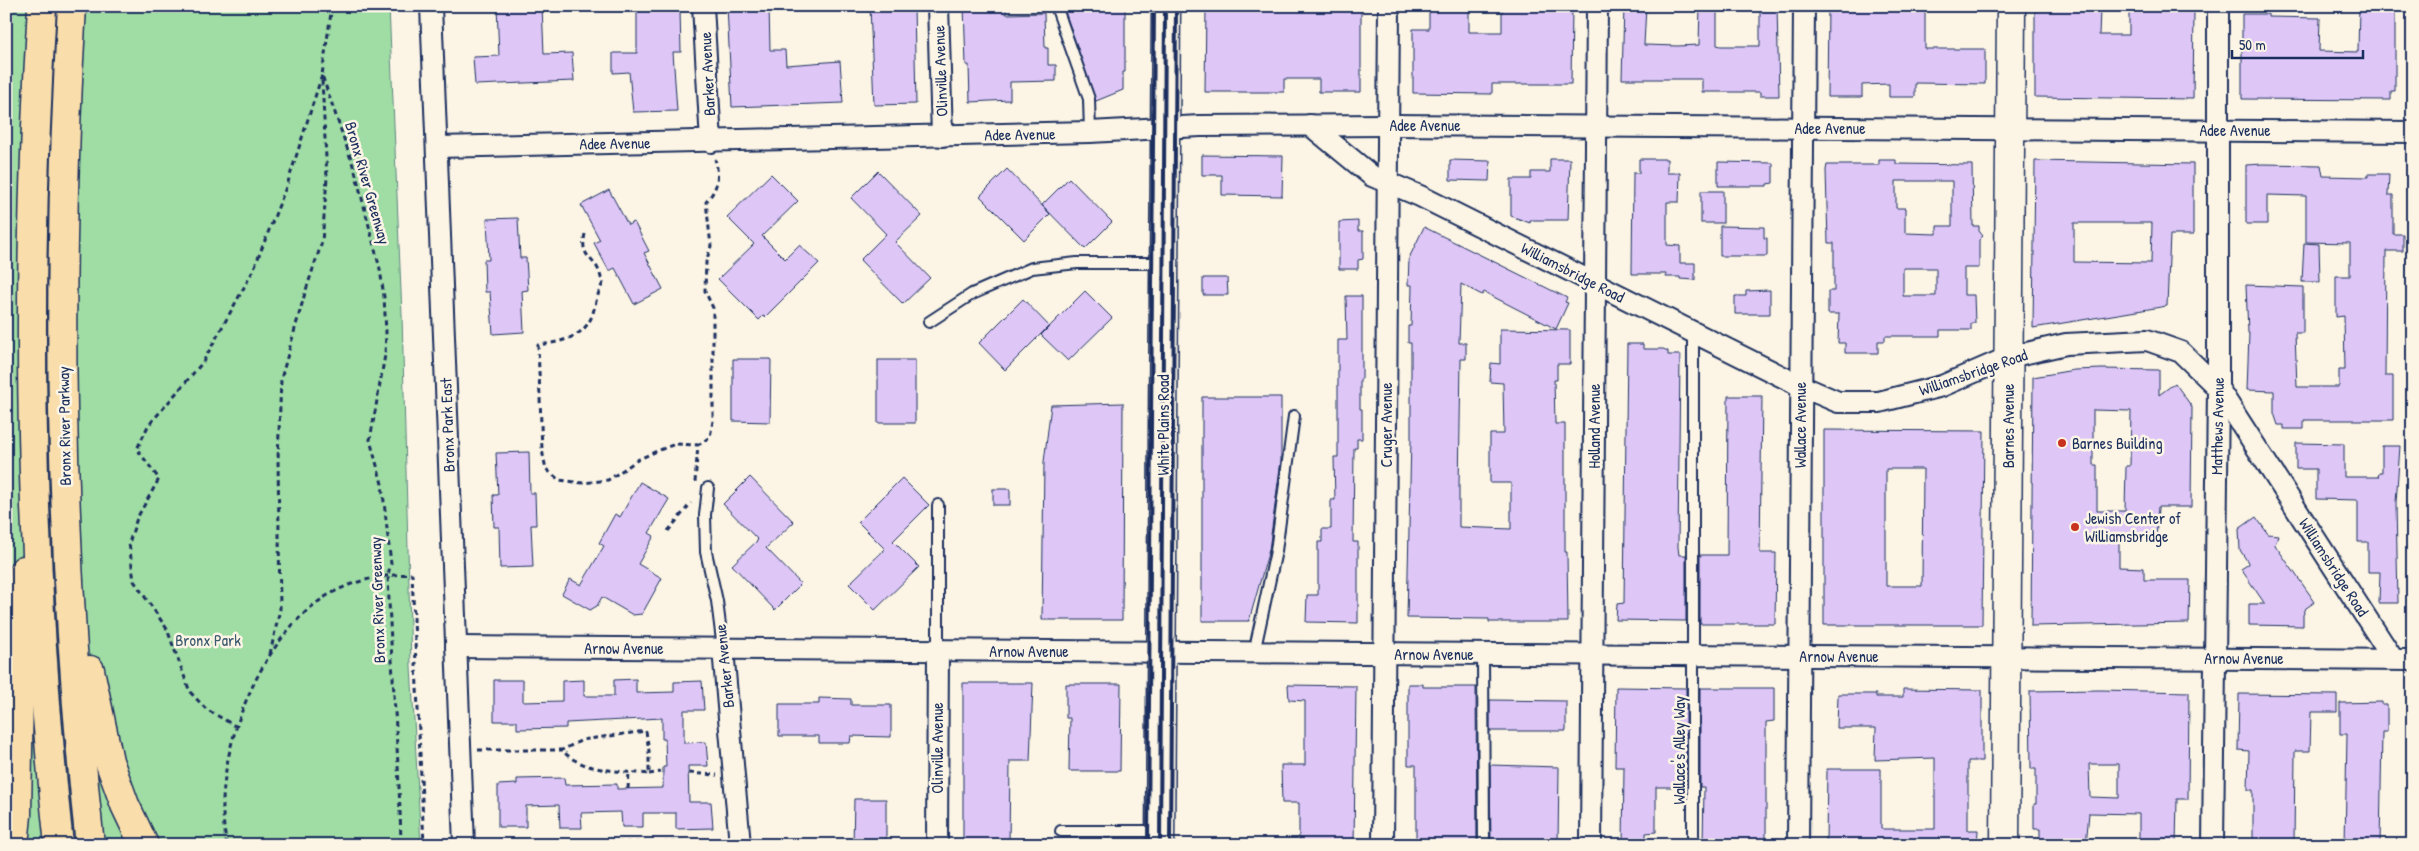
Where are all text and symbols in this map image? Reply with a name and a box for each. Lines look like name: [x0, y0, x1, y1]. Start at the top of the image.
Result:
street label: Olinville Avenue: [927, 24, 953, 117]
scale bar: [2232, 28, 2363, 60]
street label: Barker Avenue: [694, 31, 720, 117]
text: 50 m: [2239, 34, 2266, 55]
street label: Adee Avenue: [1389, 114, 1461, 136]
street label: Adee Avenue: [1794, 117, 1866, 139]
street label: Bronx River Greenway: [340, 119, 396, 247]
street label: Adee Avenue: [2199, 119, 2271, 141]
street label: Adee Avenue: [984, 122, 1056, 146]
street label: Adee Avenue: [579, 131, 651, 155]
street label: Williamsbridge Road: [1518, 237, 1628, 307]
street label: Williamsbridge Road: [1916, 343, 2030, 401]
street label: Bronx River Parkway: [52, 366, 76, 486]
street label: White Plains Road: [1152, 375, 1174, 475]
street label: Matthews Avenue: [2205, 376, 2229, 475]
street label: Bronx Park East: [434, 377, 460, 472]
street label: Wallace Avenue: [1789, 381, 1811, 468]
street label: Cruger Avenue: [1375, 382, 1397, 468]
street label: Holland Avenue: [1583, 383, 1605, 468]
street label: Barnes Avenue: [1997, 383, 2019, 468]
place label: Barnes Building: [2072, 432, 2163, 454]
marker: Barnes Building: [2056, 437, 2068, 449]
place label: Jewish Center of Williamsbridge: [2085, 507, 2181, 547]
street label: Williamsbridge Road: [2294, 514, 2374, 620]
marker: Jewish Center of Williamsbridge: [2069, 521, 2081, 533]
street label: Bronx River Greenway: [364, 536, 390, 664]
street label: Barker Avenue: [709, 622, 739, 709]
park label: Bronx Park: [175, 629, 241, 651]
street label: Arnow Avenue: [584, 637, 664, 659]
street label: Arnow Avenue: [989, 640, 1069, 662]
street label: Arnow Avenue: [1394, 643, 1474, 665]
street label: Arnow Avenue: [1799, 645, 1879, 667]
street label: Arnow Avenue: [2204, 647, 2284, 669]
street label: Wallace's Alley Way: [1668, 695, 1690, 804]
street label: Olinville Avenue: [926, 702, 948, 794]

